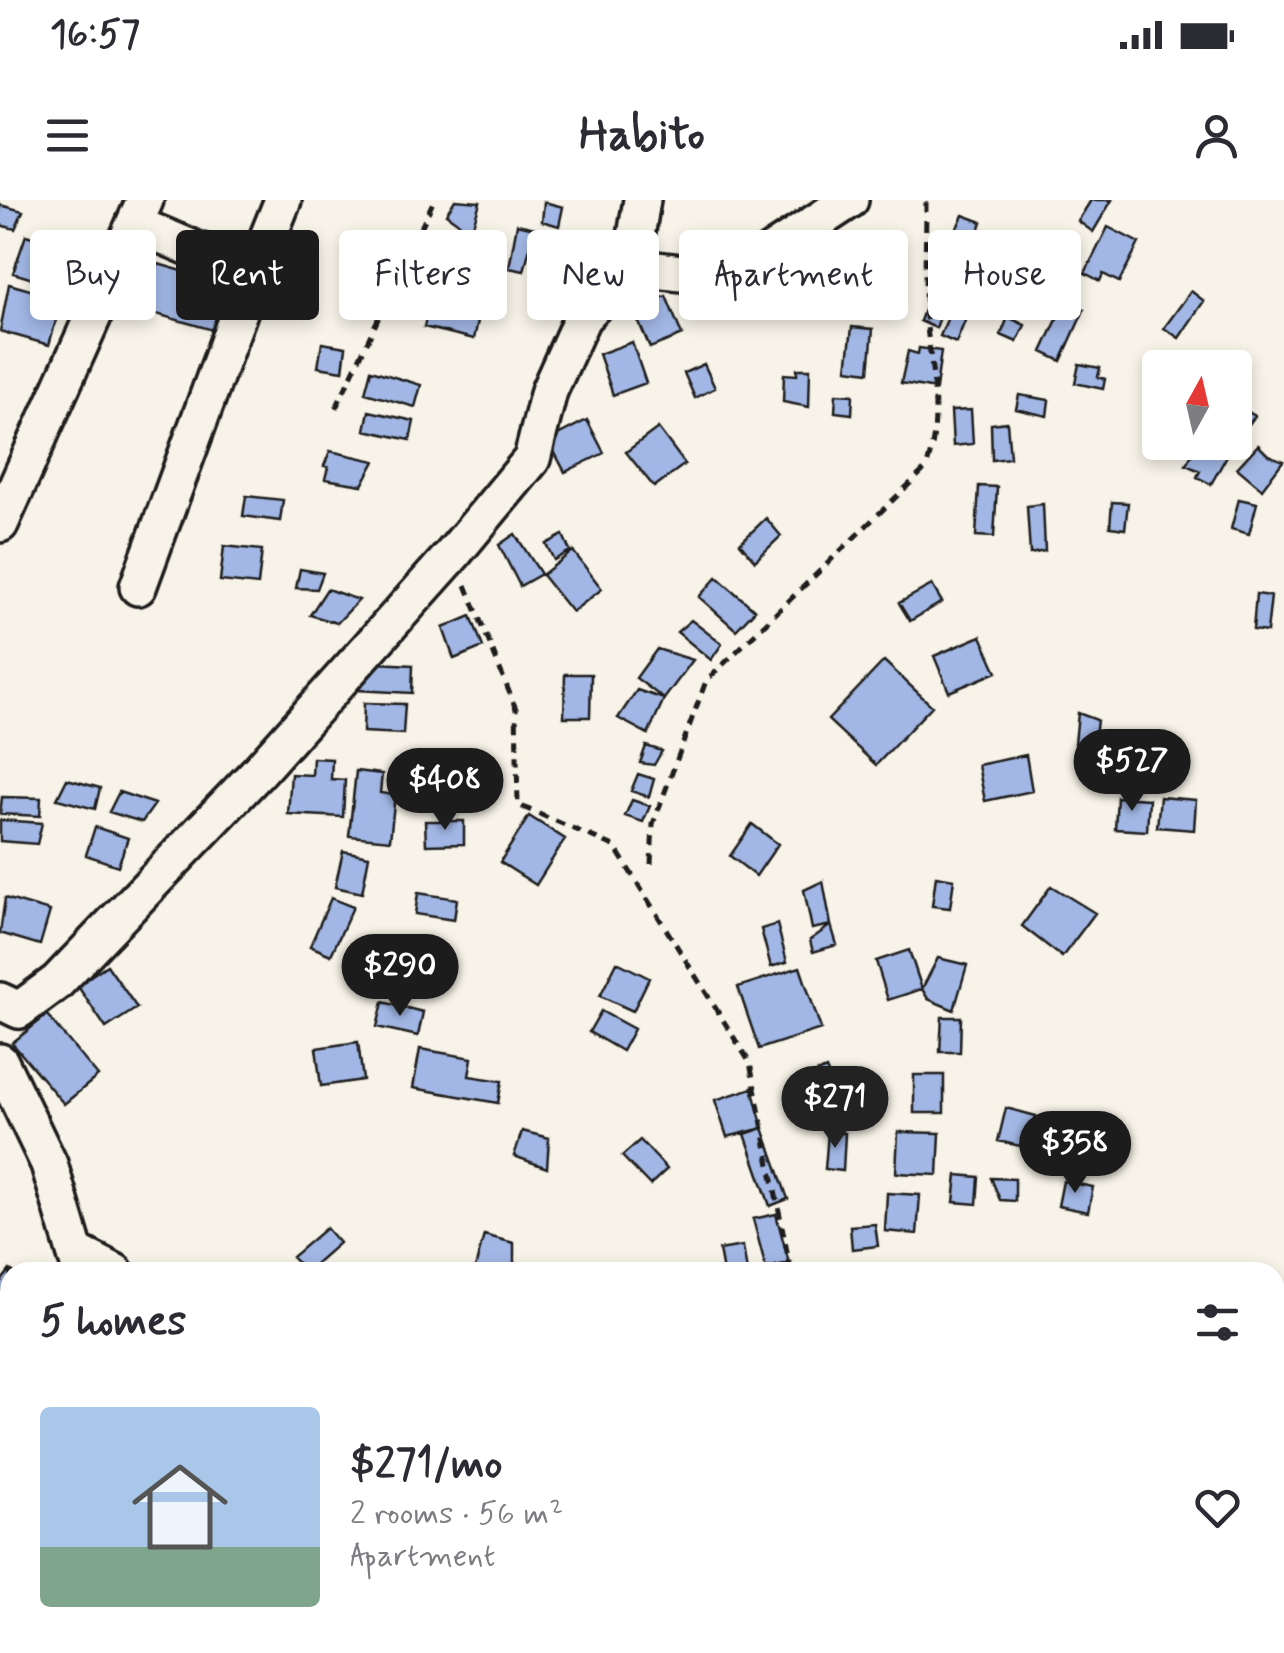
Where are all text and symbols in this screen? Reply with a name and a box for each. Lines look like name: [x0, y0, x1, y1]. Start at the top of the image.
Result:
text: 16:57: [50, 11, 140, 60]
text: Habito: [579, 106, 705, 165]
icon: menu: [40, 108, 95, 163]
icon: person: [1189, 108, 1244, 163]
chip: Buy: [30, 230, 156, 320]
chip: Rent: [176, 230, 319, 320]
chip: Filters: [339, 230, 507, 320]
chip: New: [527, 230, 659, 320]
chip: Apartment: [679, 230, 908, 320]
chip: House: [928, 230, 1081, 320]
north arrow: [1142, 350, 1252, 460]
map controls: [1142, 350, 1252, 460]
pin: $527: [1073, 729, 1191, 814]
text: $527: [1096, 740, 1168, 782]
pin: $408: [386, 748, 504, 833]
text: $408: [408, 759, 482, 801]
pin: $290: [341, 934, 459, 1019]
text: $290: [364, 945, 436, 987]
pin: $271: [776, 1066, 894, 1151]
text: $271: [803, 1077, 867, 1119]
pin: $358: [1016, 1111, 1134, 1196]
text: $358: [1041, 1122, 1109, 1164]
text: 5 homes: [40, 1295, 186, 1350]
icon: filters: [1190, 1295, 1245, 1350]
text: $271/mo: [350, 1438, 502, 1493]
icon: home: [120, 1447, 240, 1567]
icon: heart: [1190, 1480, 1245, 1535]
text: 2 rooms · 56 m²: [350, 1493, 563, 1535]
text: Apartment: [350, 1535, 495, 1577]

